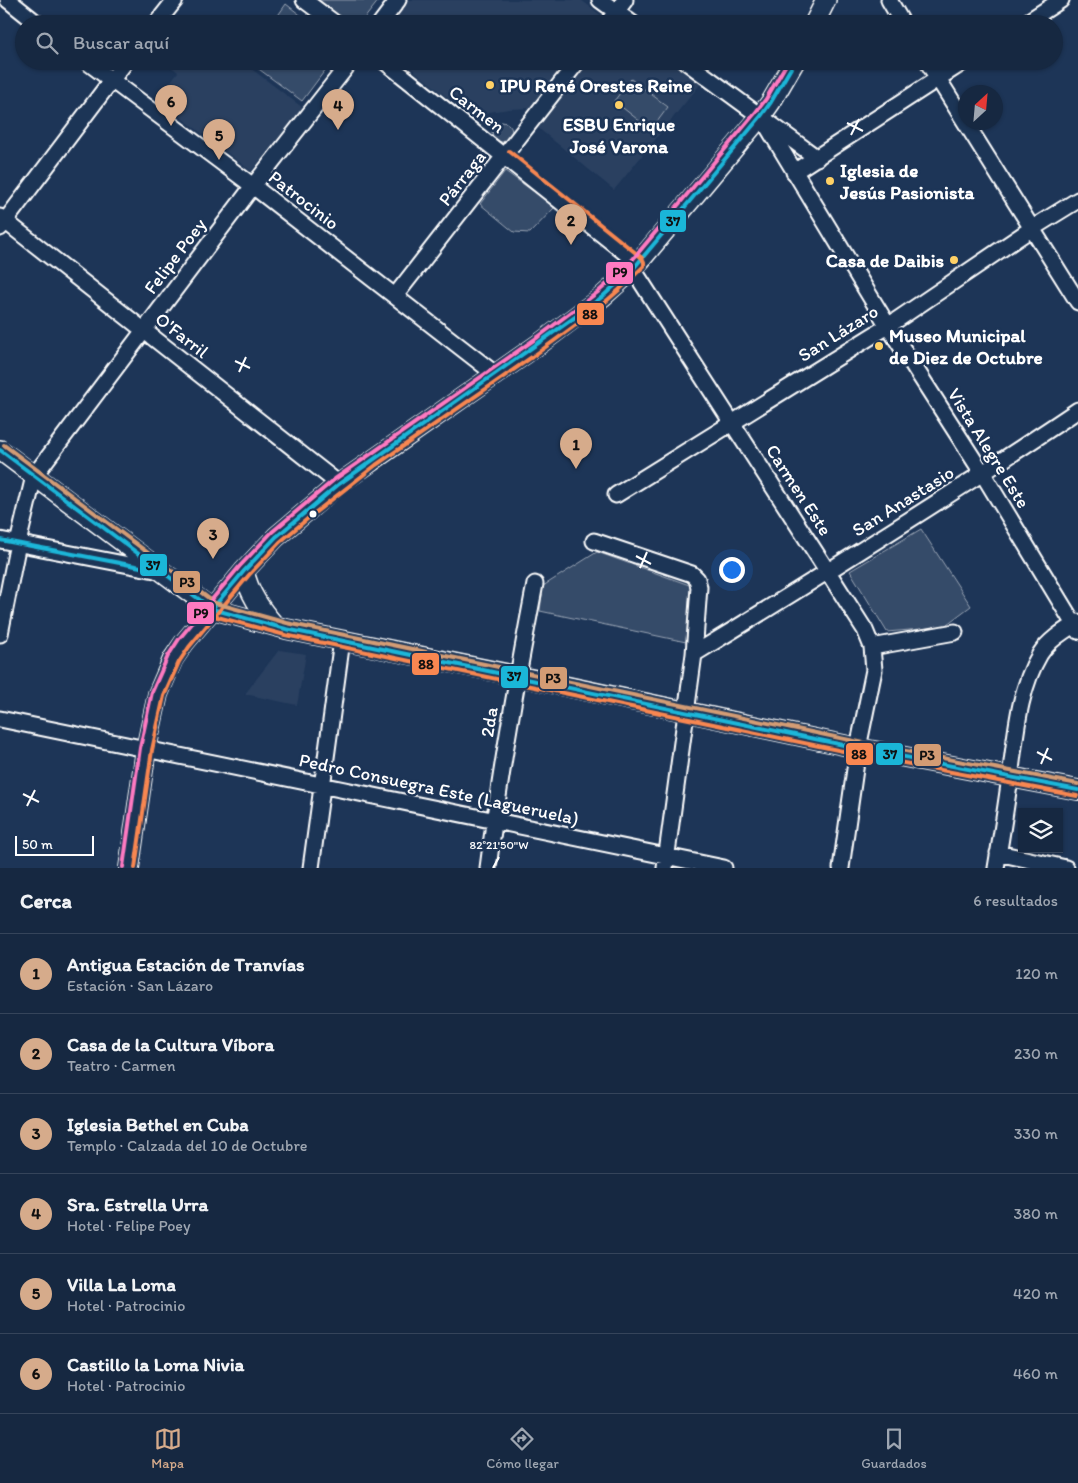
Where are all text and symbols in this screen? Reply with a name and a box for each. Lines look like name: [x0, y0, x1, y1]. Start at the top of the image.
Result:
search box: [15, 15, 1063, 70]
icon: search: [33, 29, 61, 57]
text: Buscar aquí: [73, 31, 169, 54]
place label: IPU René Orestes Reine: [500, 74, 693, 97]
marker: IPU René Orestes Reine: [484, 79, 496, 91]
street label: Carmen: [444, 80, 510, 138]
pin: 6: [155, 85, 187, 126]
north arrow: [958, 85, 1003, 130]
pin: 4: [322, 89, 354, 130]
marker: ESBU Enrique José Varona: [613, 99, 625, 111]
place label: ESBU Enrique José Varona: [563, 113, 675, 158]
pin: 5: [203, 119, 235, 160]
street label: Párraga: [433, 146, 491, 210]
place label: Iglesia de Jesús Pasionista: [839, 159, 975, 204]
street label: Patrocinio: [264, 165, 344, 235]
marker: Iglesia de Jesús Pasionista: [824, 175, 836, 187]
pin: 2: [555, 204, 587, 245]
line badge: 37: [659, 209, 687, 233]
street label: Felipe Poey: [139, 213, 211, 299]
text: 37: [666, 213, 680, 230]
place label: Casa de Daibis: [826, 249, 945, 272]
marker: Casa de Daibis: [948, 254, 960, 266]
line badge: P9: [605, 261, 634, 285]
text: P9: [612, 264, 628, 281]
street label: San Lázaro: [794, 299, 882, 367]
line badge: 88: [576, 302, 605, 326]
text: 88: [582, 306, 598, 323]
street label: O'Farril: [151, 307, 214, 363]
place label: Museo Municipal de Diez de Octubre: [889, 324, 1043, 369]
marker: Museo Municipal de Diez de Octubre: [873, 340, 885, 352]
street label: Vista Alegre Este: [943, 384, 1035, 512]
pin: 1: [560, 428, 592, 469]
street label: Carmen Este: [761, 440, 837, 540]
street label: San Anastasio: [848, 461, 958, 541]
unlabelled marker: [308, 509, 318, 519]
pin: 3: [197, 518, 229, 559]
line badge: 37: [139, 553, 168, 577]
text: 37: [146, 557, 160, 574]
your location: [719, 557, 745, 583]
line badge: P3: [172, 570, 201, 594]
text: P3: [179, 574, 195, 591]
line badge: P9: [186, 601, 215, 625]
text: P9: [193, 605, 209, 622]
line badge: 88: [411, 652, 440, 676]
text: 88: [418, 656, 434, 673]
line badge: 37: [500, 665, 529, 689]
line badge: P3: [539, 666, 568, 690]
text: 37: [507, 668, 521, 685]
text: P3: [545, 670, 561, 687]
street label: 2da: [475, 705, 503, 739]
line badge: 88: [845, 742, 874, 766]
line badge: 37: [875, 742, 904, 766]
line badge: P3: [913, 743, 942, 767]
text: 88: [851, 746, 867, 763]
text: 37: [883, 746, 897, 763]
text: P3: [919, 747, 935, 764]
street label: Pedro Consuegra Este (Lagueruela): [297, 748, 581, 830]
map controls: [1018, 808, 1063, 853]
button: layers: [1018, 808, 1063, 853]
scale bar: [15, 833, 94, 856]
text: 50 m: [22, 836, 53, 853]
text: 82°21'50"W: [470, 838, 528, 852]
text: Cerca: [20, 888, 72, 913]
text: 6 resultados: [973, 891, 1058, 910]
text: Antigua Estación de Tranvías: [67, 953, 305, 976]
text: 1: [32, 964, 40, 983]
text: 120 m: [1015, 964, 1058, 983]
text: Estación · San Lázaro: [67, 976, 213, 995]
text: Casa de la Cultura Víbora: [67, 1033, 274, 1056]
text: 2: [32, 1044, 40, 1063]
text: 230 m: [1014, 1044, 1058, 1063]
text: Teatro · Carmen: [67, 1056, 176, 1075]
text: Iglesia Bethel en Cuba: [67, 1113, 249, 1136]
text: 3: [32, 1124, 40, 1143]
text: 330 m: [1014, 1124, 1058, 1143]
text: Templo · Calzada del 10 de Octubre: [67, 1136, 307, 1155]
text: Sra. Estrella Urra: [67, 1193, 208, 1216]
text: 4: [31, 1204, 41, 1223]
text: 380 m: [1014, 1204, 1058, 1223]
text: Hotel · Felipe Poey: [67, 1216, 191, 1235]
text: Villa La Loma: [67, 1273, 176, 1296]
text: 5: [32, 1284, 40, 1303]
text: 420 m: [1013, 1284, 1058, 1303]
text: Hotel · Patrocinio: [67, 1296, 185, 1315]
text: Castillo la Loma Nivia: [67, 1353, 244, 1376]
text: 6: [32, 1364, 40, 1383]
text: 460 m: [1013, 1364, 1058, 1383]
text: Hotel · Patrocinio: [67, 1376, 185, 1395]
tab: Mapa: [151, 1425, 184, 1472]
tab: Cómo llegar: [486, 1425, 559, 1472]
tab: Guardados: [861, 1425, 927, 1472]

